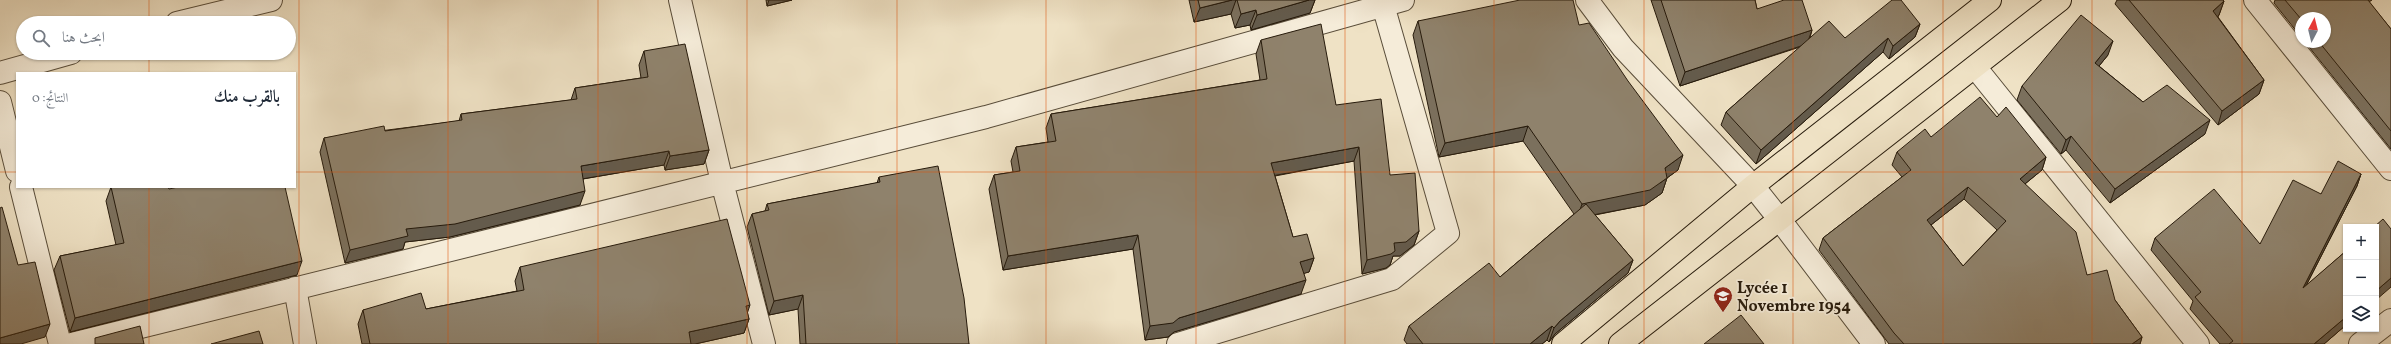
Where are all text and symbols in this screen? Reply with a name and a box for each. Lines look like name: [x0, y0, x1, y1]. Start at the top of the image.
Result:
north arrow: [2295, 12, 2331, 48]
search box: [16, 16, 296, 60]
icon: search: [30, 27, 52, 49]
text: ابحث هنا: [62, 28, 105, 49]
text: بالقرب منك: [214, 86, 280, 109]
text: النتائج: 0: [32, 90, 68, 108]
map controls: [2343, 224, 2379, 332]
button: +: [2343, 224, 2379, 260]
button: −: [2343, 260, 2379, 296]
place label: Lycée 1 Novembre 1954: [1737, 278, 1851, 318]
school or university icon: Lycée 1 Novembre 1954: [1712, 285, 1734, 313]
button: layers: [2343, 296, 2379, 332]

